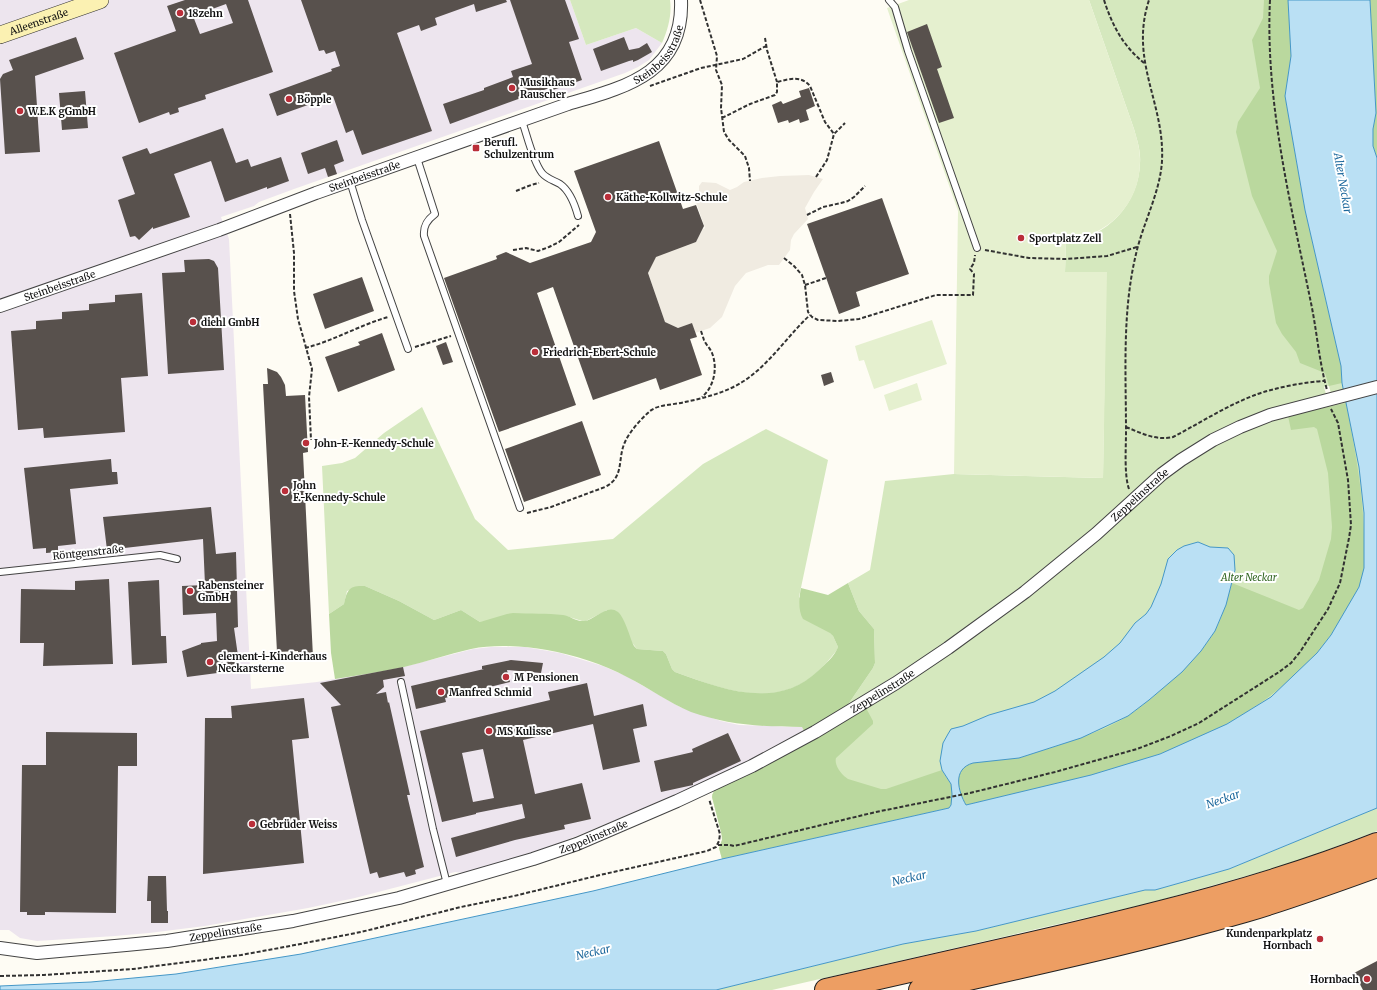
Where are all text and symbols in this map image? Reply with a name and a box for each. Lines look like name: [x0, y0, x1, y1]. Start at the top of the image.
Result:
street label: Alleenstraße: [7, 6, 70, 39]
place label: 18zehn: [188, 7, 223, 20]
marker: 18zehn: [175, 8, 185, 18]
street label: Steinbeisstraße: [631, 24, 686, 87]
place label: Musikhaus Rauscher: [520, 76, 575, 101]
marker: Musikhaus Rauscher: [507, 83, 517, 93]
place label: Böpple: [297, 93, 332, 106]
marker: Böpple: [284, 94, 294, 104]
place label: W.E.K gGmbH: [27, 105, 96, 118]
marker: W.E.K gGmbH: [15, 106, 25, 116]
place label: Berufl. Schulzentrum: [484, 136, 554, 161]
marker: Berufl. Schulzentrum: [471, 143, 481, 153]
water label: Alter Neckar: [1331, 151, 1355, 215]
street label: Steinbeisstraße: [327, 158, 402, 195]
place label: Käthe-Kollwitz-Schule: [616, 191, 728, 204]
marker: Käthe-Kollwitz-Schule: [603, 192, 613, 202]
place label: Sportplatz Zell: [1029, 232, 1102, 245]
marker: Sportplatz Zell: [1016, 233, 1026, 243]
street label: Steinbeisstraße: [22, 267, 97, 304]
place label: diehl GmbH: [201, 316, 259, 329]
marker: diehl GmbH: [188, 317, 198, 327]
place label: Friedrich-Ebert-Schule: [543, 346, 657, 359]
marker: Friedrich-Ebert-Schule: [530, 347, 540, 357]
place label: John-F.-Kennedy-Schule: [313, 437, 434, 450]
marker: John-F.-Kennedy-Schule: [301, 438, 311, 448]
street label: Zeppelinstraße: [1108, 466, 1171, 524]
place label: John F.-Kennedy-Schule: [292, 479, 386, 504]
marker: John F.-Kennedy-Schule: [280, 486, 290, 496]
street label: Röntgenstraße: [52, 542, 124, 563]
park label: Alter Neckar: [1220, 571, 1278, 584]
place label: Rabensteiner GmbH: [198, 579, 264, 604]
marker: Rabensteiner GmbH: [185, 586, 195, 596]
place label: element-i-Kinderhaus Neckarsterne: [218, 650, 327, 675]
marker: element-i-Kinderhaus Neckarsterne: [205, 657, 215, 667]
street label: Zeppelinstraße: [848, 666, 917, 716]
place label: M Pensionen: [514, 671, 579, 684]
marker: M Pensionen: [501, 672, 511, 682]
place label: Manfred Schmid: [449, 686, 532, 699]
marker: Manfred Schmid: [436, 687, 446, 697]
place label: MS Kulisse: [497, 725, 552, 738]
marker: MS Kulisse: [484, 726, 494, 736]
water label: Neckar: [1204, 787, 1242, 811]
street label: Zeppelinstraße: [558, 817, 630, 857]
place label: Gebrüder Weiss: [260, 818, 337, 831]
marker: Gebrüder Weiss: [247, 819, 257, 829]
water label: Neckar: [890, 867, 928, 889]
street label: Zeppelinstraße: [188, 920, 263, 944]
place label: Kundenparkplatz Hornbach: [1226, 927, 1312, 952]
marker: Kundenparkplatz Hornbach: [1315, 934, 1325, 944]
water label: Neckar: [574, 941, 612, 963]
place label: Hornbach: [1310, 973, 1359, 986]
marker: Hornbach: [1362, 974, 1372, 984]

